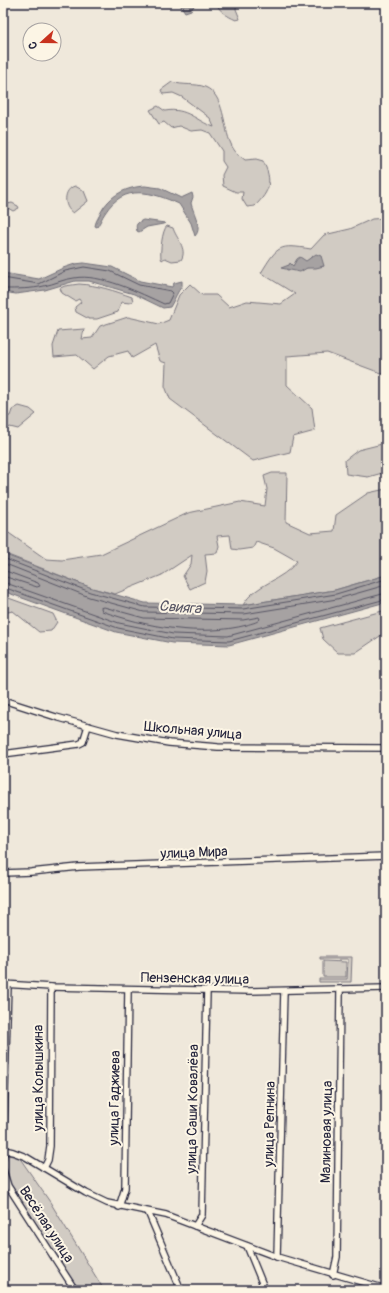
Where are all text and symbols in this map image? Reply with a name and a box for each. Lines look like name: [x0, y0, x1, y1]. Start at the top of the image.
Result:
north arrow: [22, 22, 62, 62]
text: С: [26, 40, 40, 51]
water label: Свияга: [158, 597, 203, 619]
street label: Школьная улица: [143, 718, 243, 743]
street label: улица Мира: [159, 843, 228, 862]
street label: Пензенская улица: [141, 969, 249, 988]
street label: улица Колышкина: [30, 1025, 47, 1132]
street label: улица Саши Ковалёва: [183, 1044, 202, 1175]
street label: улица Гаджиева: [105, 1050, 124, 1147]
street label: улица Репнина: [260, 1081, 279, 1168]
street label: Малиновая улица: [317, 1081, 336, 1183]
street label: Весёлая улица: [16, 1183, 78, 1266]

